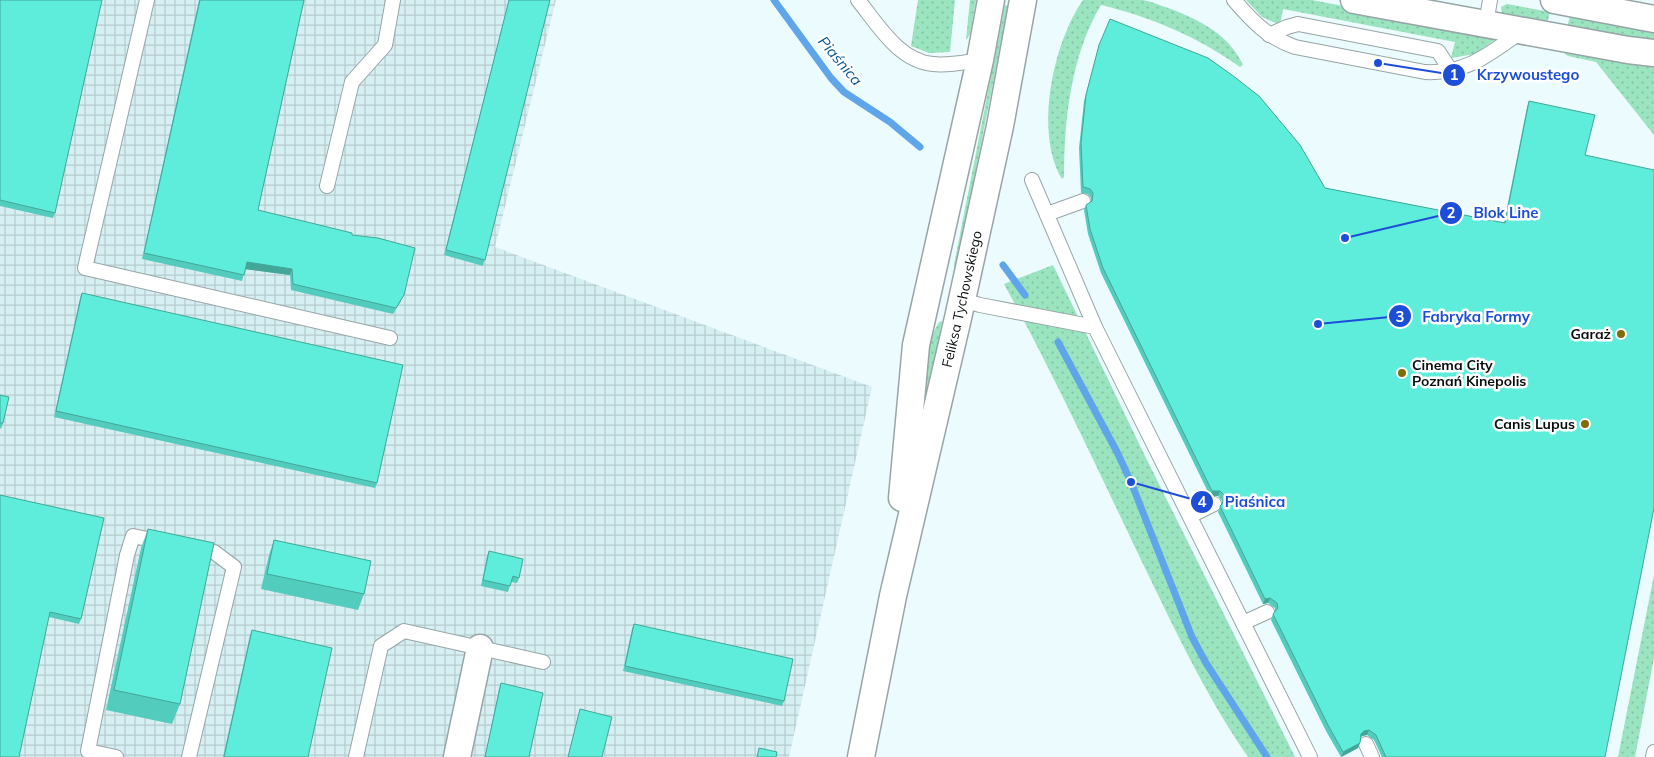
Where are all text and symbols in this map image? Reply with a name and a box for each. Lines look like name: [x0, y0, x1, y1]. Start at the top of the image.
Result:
water label: Piaśnica: [814, 32, 866, 89]
callout: Krzywoustego: [1442, 60, 1590, 90]
text: 1: [1449, 65, 1459, 84]
text: Krzywoustego: [1477, 65, 1579, 84]
callout: Blok Line: [1439, 198, 1549, 228]
text: 2: [1446, 203, 1456, 222]
text: Blok Line: [1473, 203, 1539, 222]
street label: Feliksa Tychowskiego: [938, 229, 986, 369]
callout: Fabryka Formy: [1387, 301, 1540, 331]
text: 3: [1395, 307, 1405, 326]
text: Fabryka Formy: [1422, 307, 1531, 326]
place label: Garaż: [1570, 325, 1611, 343]
marker: Garaż: [1615, 328, 1627, 340]
place label: Cinema City Poznań Kinepolis: [1412, 356, 1526, 390]
marker: Cinema City Poznań Kinepolis: [1396, 367, 1408, 379]
place label: Canis Lupus: [1494, 415, 1575, 433]
marker: Canis Lupus: [1579, 418, 1591, 430]
callout: Piaśnica: [1189, 487, 1295, 517]
text: 4: [1197, 492, 1207, 511]
text: Piaśnica: [1225, 492, 1285, 511]

